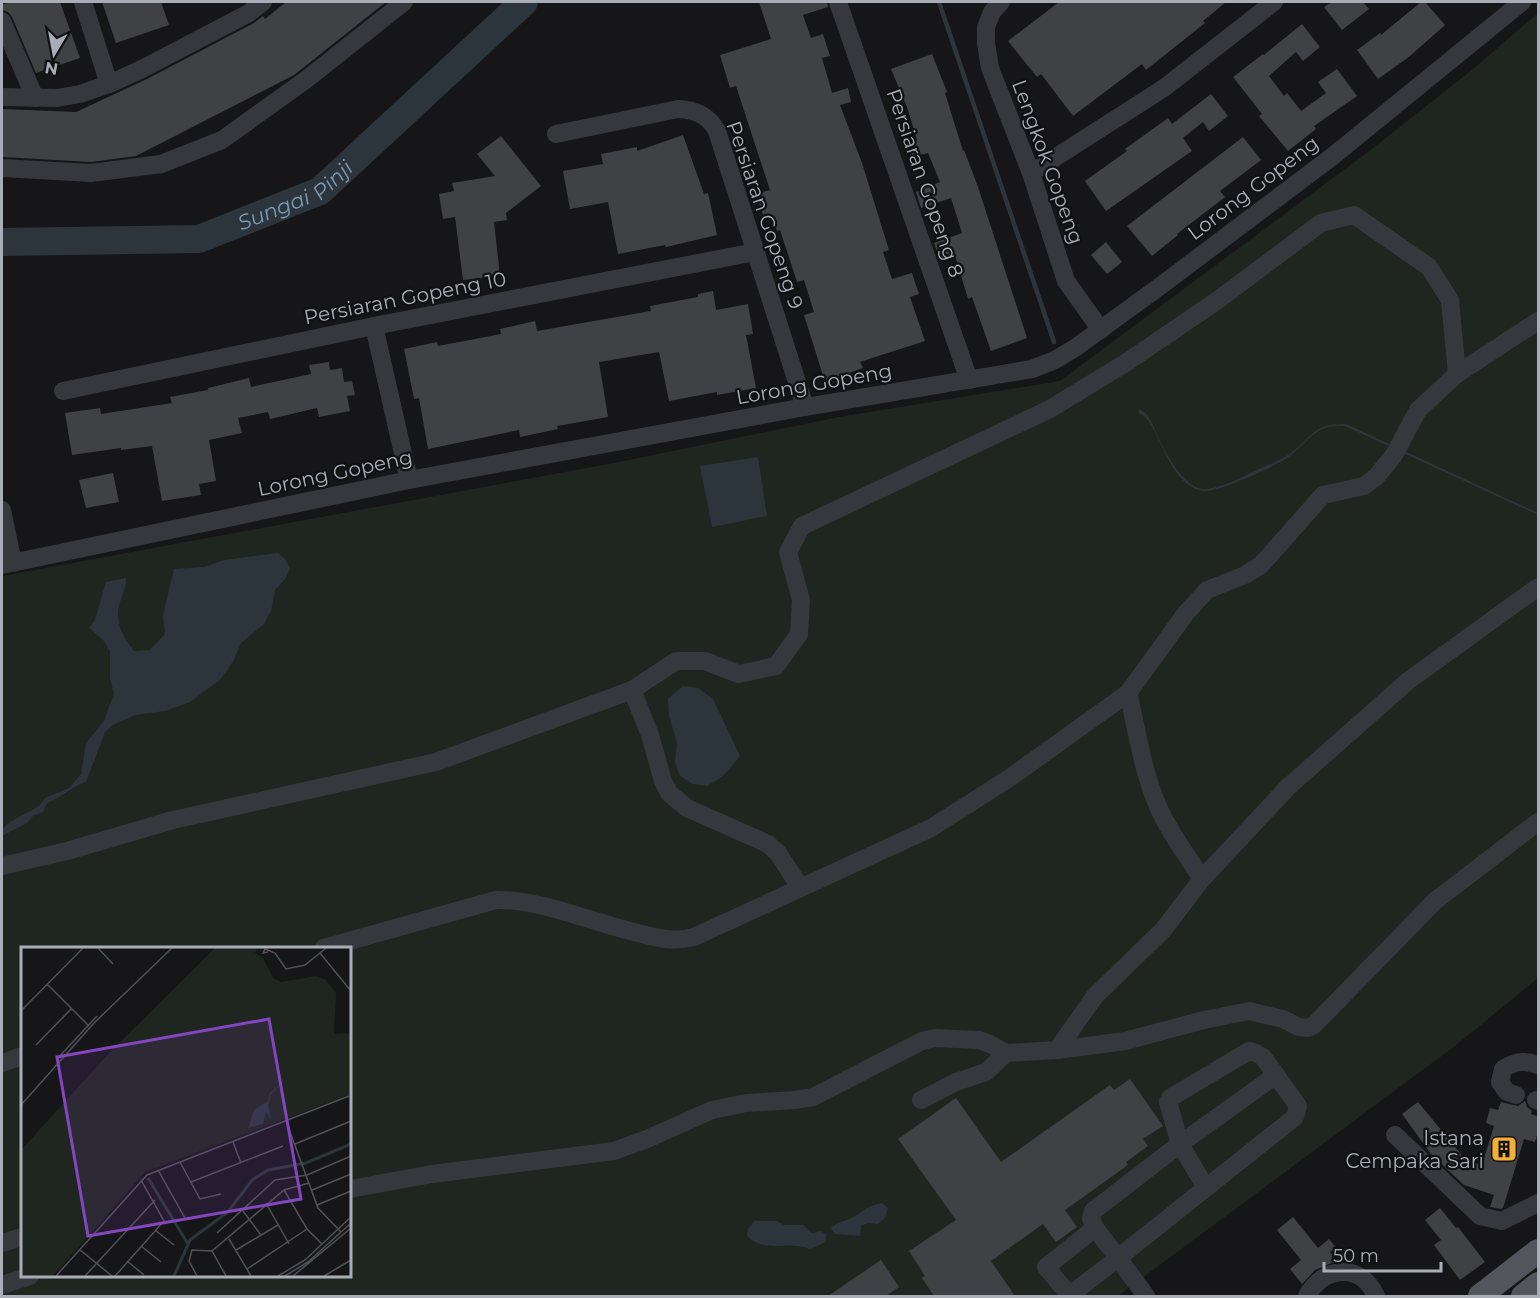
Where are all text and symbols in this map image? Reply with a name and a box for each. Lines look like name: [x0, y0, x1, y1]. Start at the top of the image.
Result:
north arrow: [24, 24, 84, 84]
text: N: [43, 58, 60, 79]
street label: Lengkok Gopeng: [1007, 77, 1089, 247]
street label: Persiaran Gopeng 8: [881, 86, 969, 280]
street label: Persiaran Gopeng 9: [722, 118, 808, 312]
street label: Lorong Gopeng: [1183, 131, 1323, 245]
water label: Sungai Pinji: [234, 155, 358, 235]
street label: Persiaran Gopeng 10: [302, 267, 508, 329]
street label: Lorong Gopeng: [734, 358, 894, 410]
street label: Lorong Gopeng: [255, 445, 415, 501]
inset map: [21, 947, 351, 1277]
place label: Istana Cempaka Sari: [1346, 1126, 1484, 1173]
building icon: Istana Cempaka Sari: [1489, 1134, 1519, 1164]
scale bar: [1324, 1235, 1441, 1273]
text: 50 m: [1333, 1245, 1379, 1267]

